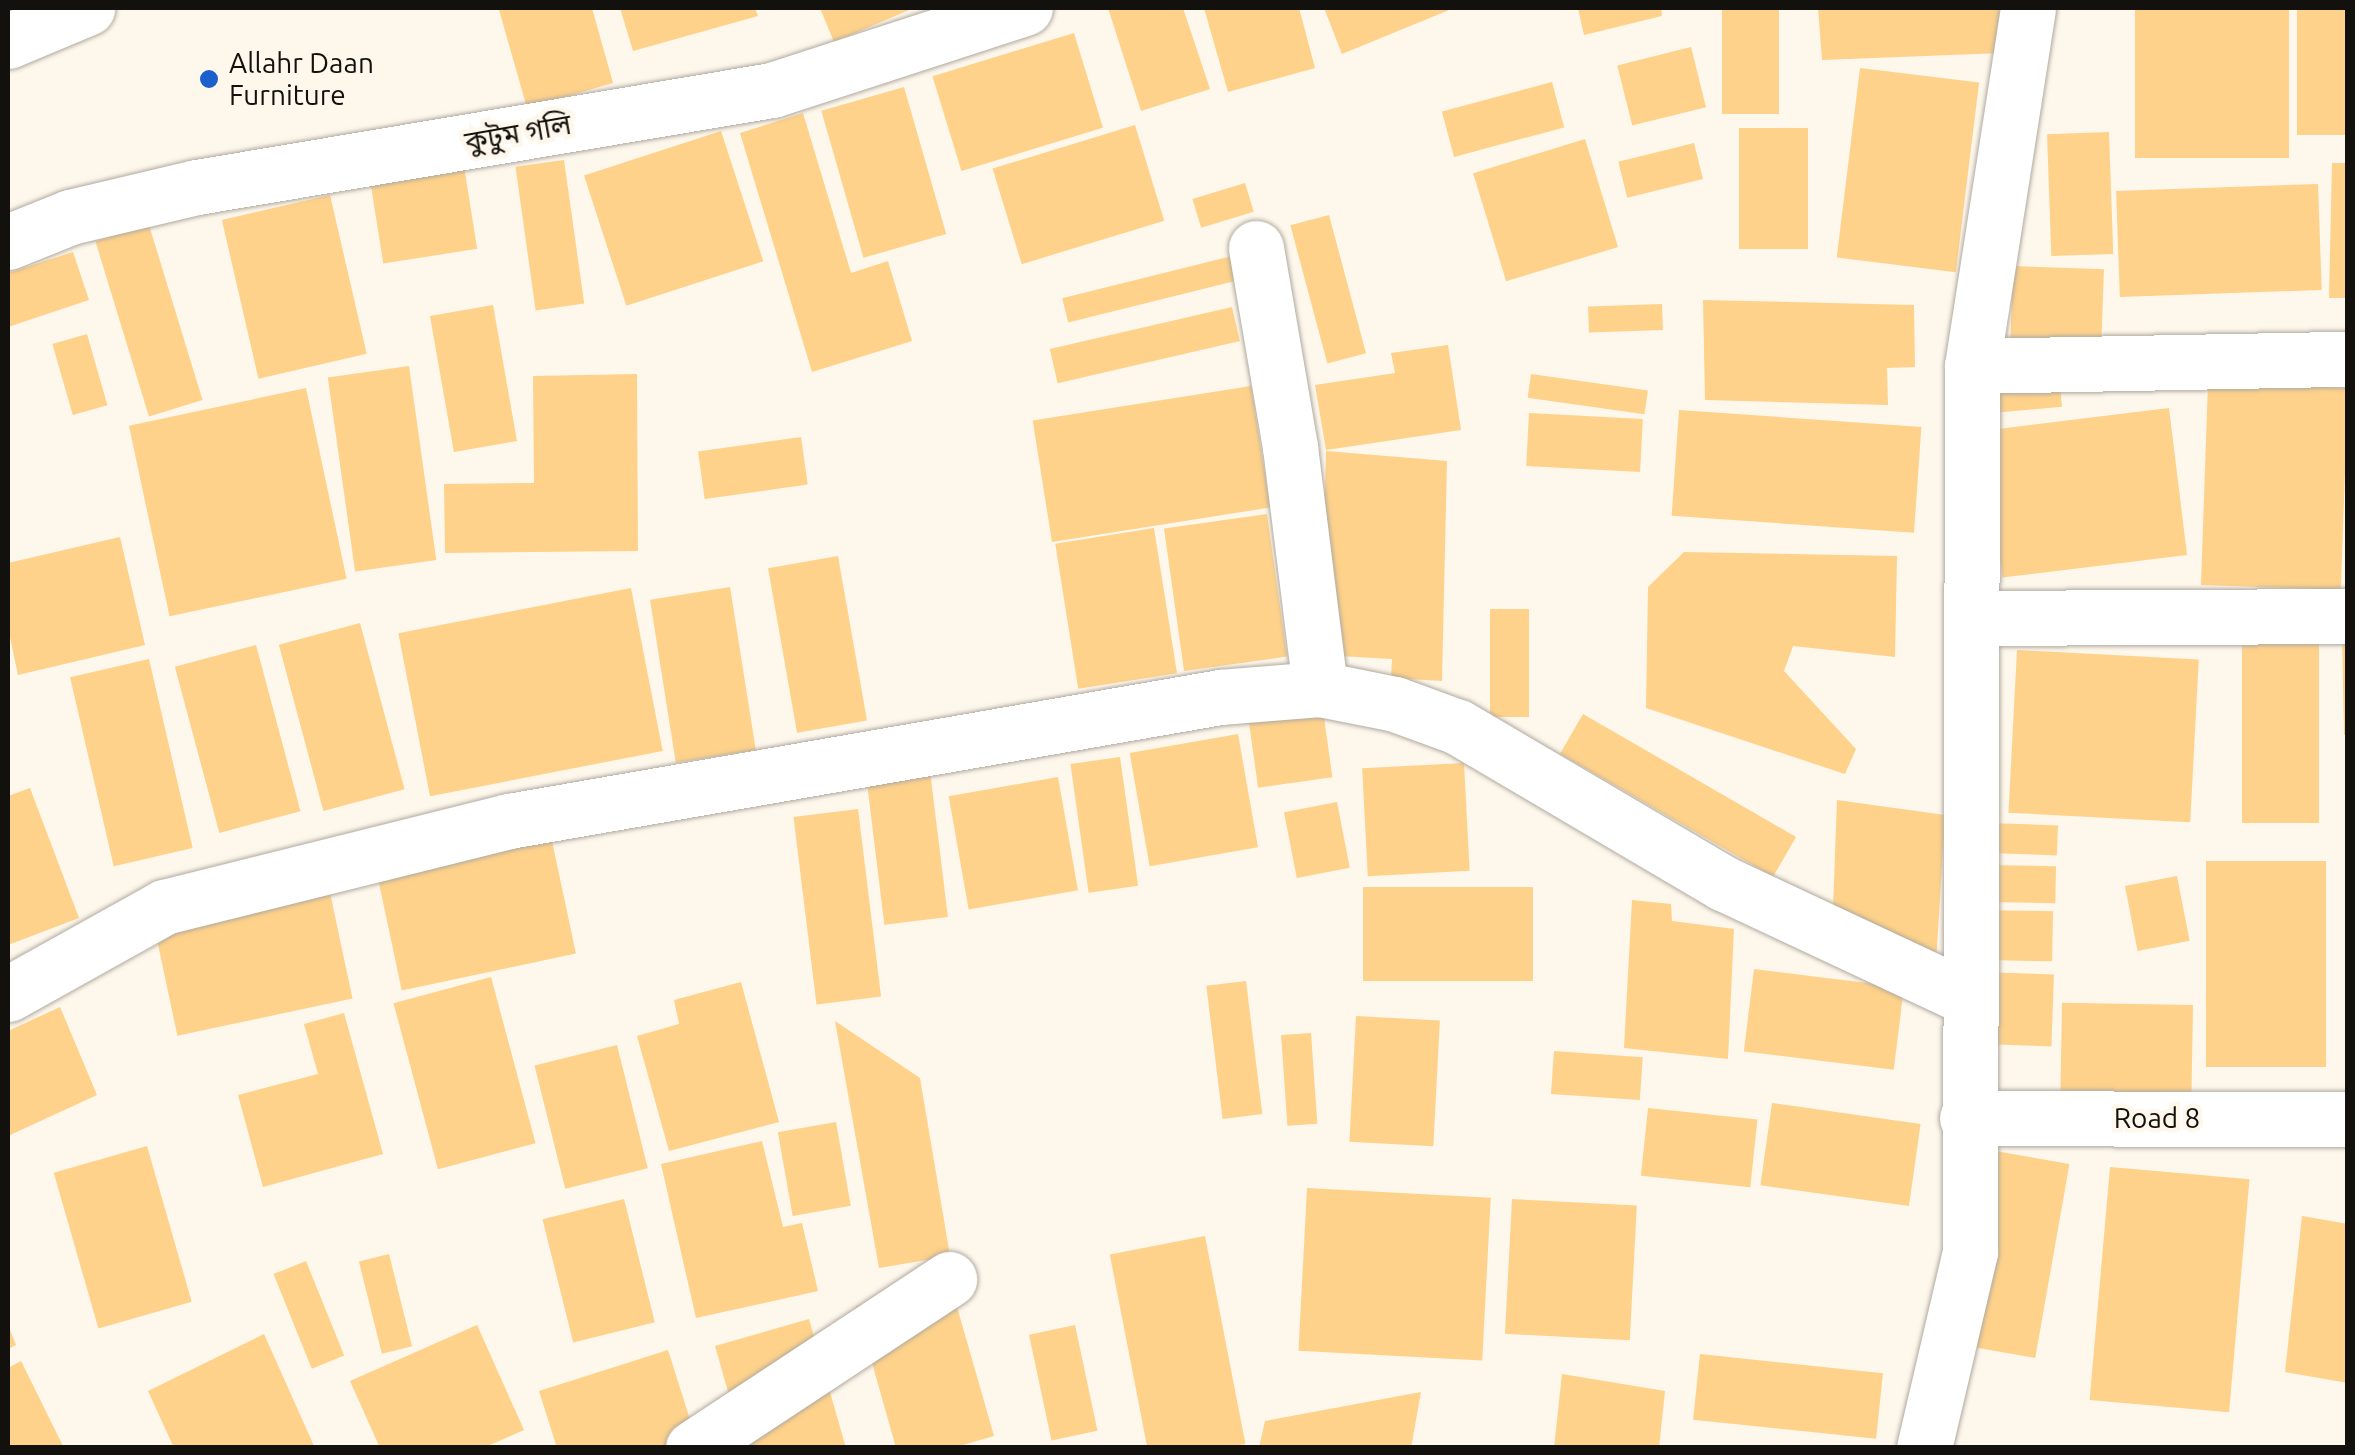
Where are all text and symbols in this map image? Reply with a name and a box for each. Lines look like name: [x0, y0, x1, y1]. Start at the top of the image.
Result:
place label: Allahr Daan Furniture: [229, 46, 374, 112]
marker: Allahr Daan Furniture: [198, 68, 220, 90]
street label: কুটুম গলি: [462, 107, 574, 159]
street label: Road 8: [2114, 1101, 2200, 1135]

